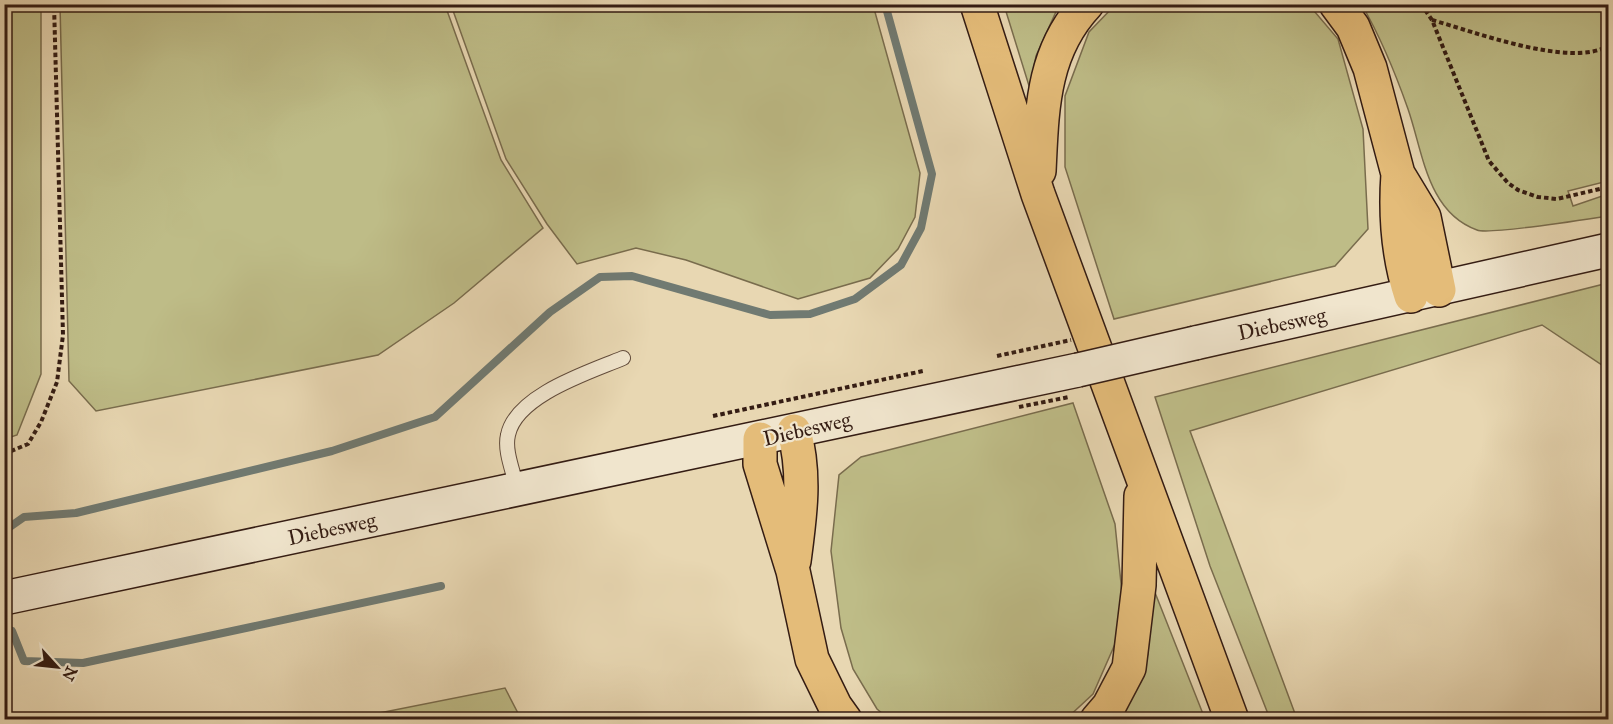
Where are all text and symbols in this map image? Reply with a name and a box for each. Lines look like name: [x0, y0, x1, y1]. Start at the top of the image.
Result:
street label: Diebesweg: [1235, 302, 1329, 346]
street label: Diebesweg: [760, 406, 854, 452]
street label: Diebesweg: [285, 507, 379, 551]
north arrow: [27, 637, 87, 697]
text: N: [58, 663, 81, 684]

